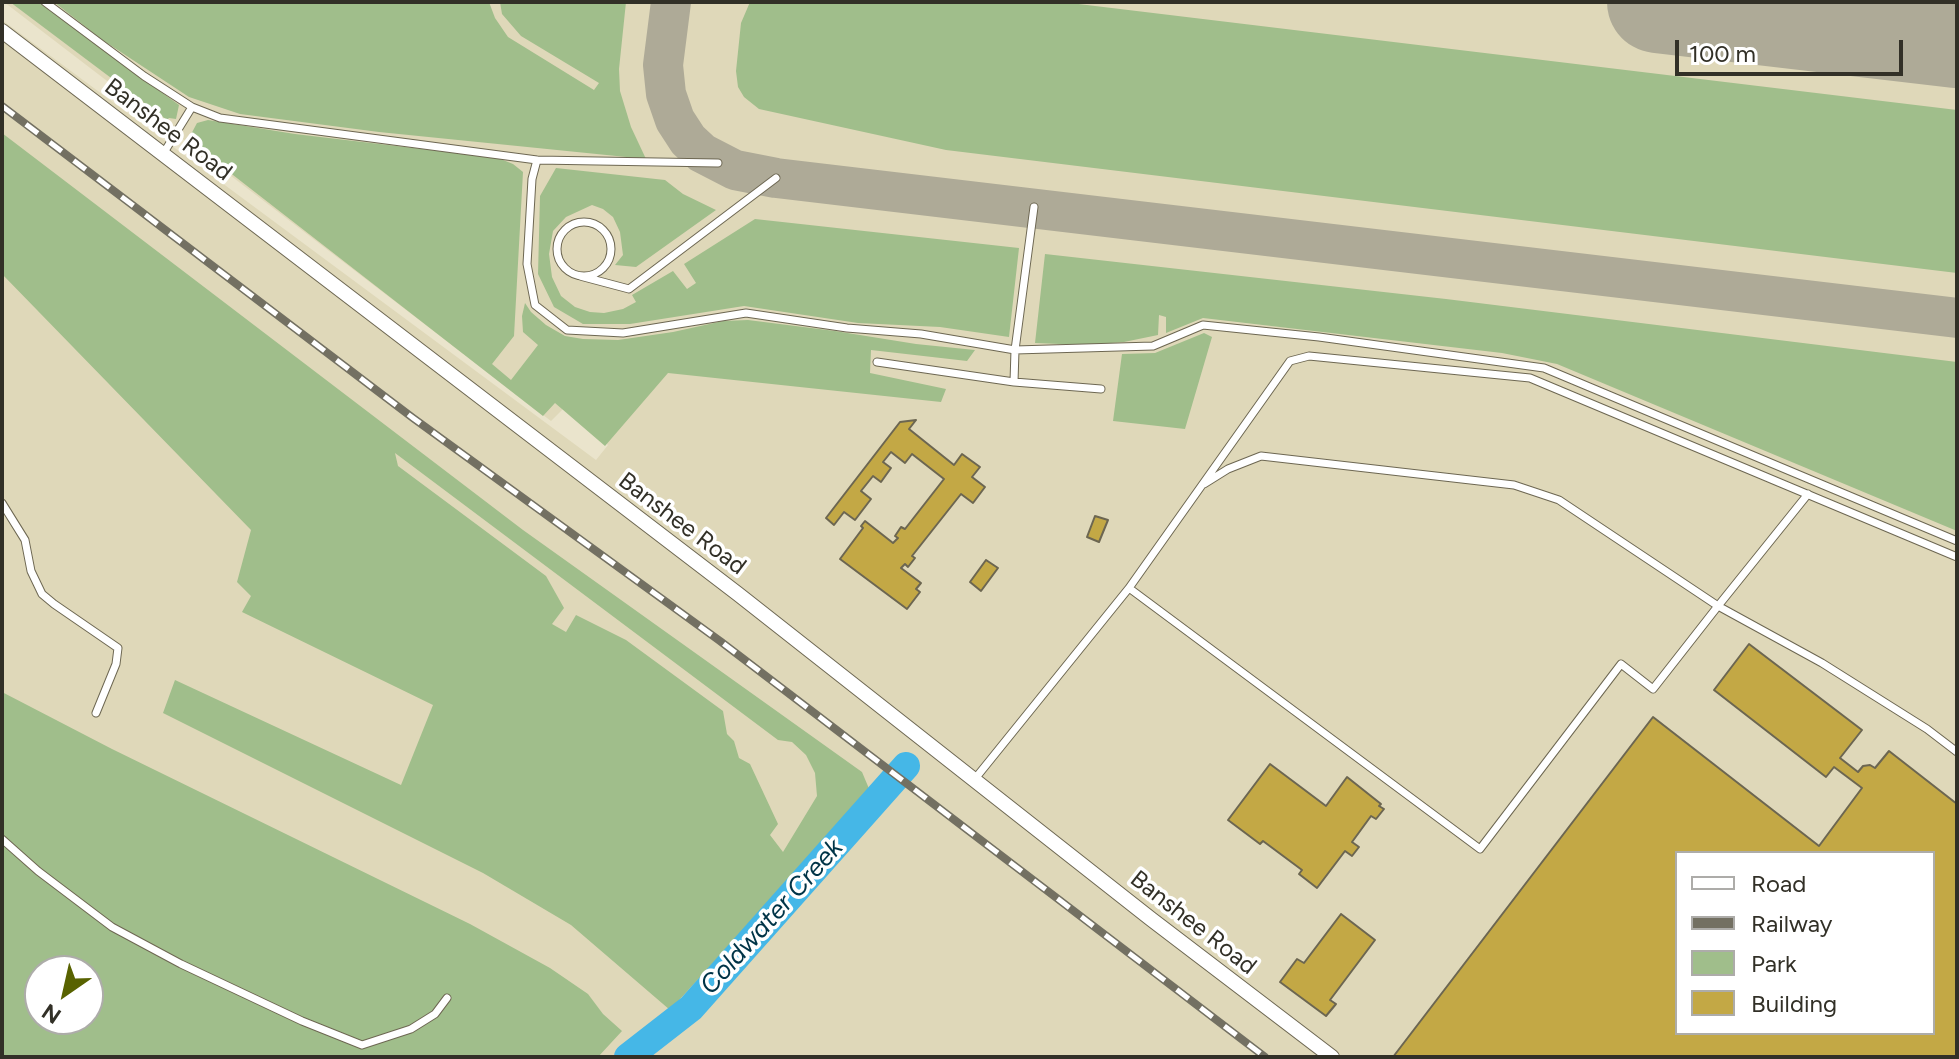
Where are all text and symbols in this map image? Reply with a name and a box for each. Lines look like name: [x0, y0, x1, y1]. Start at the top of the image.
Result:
scale bar: [1679, 24, 1907, 74]
text: 100 m: [1689, 39, 1756, 68]
street label: Banshee Road: [99, 73, 237, 187]
street label: Banshee Road: [613, 467, 751, 581]
water label: Coldwater Creek: [694, 833, 850, 1001]
legend: [1675, 851, 1935, 1035]
street label: Banshee Road: [1124, 865, 1262, 981]
text: Road: [1751, 869, 1806, 898]
text: Railway: [1751, 909, 1832, 938]
text: Park: [1751, 949, 1797, 978]
north arrow: [24, 955, 104, 1035]
text: Building: [1751, 989, 1837, 1018]
text: N: [37, 998, 66, 1030]

